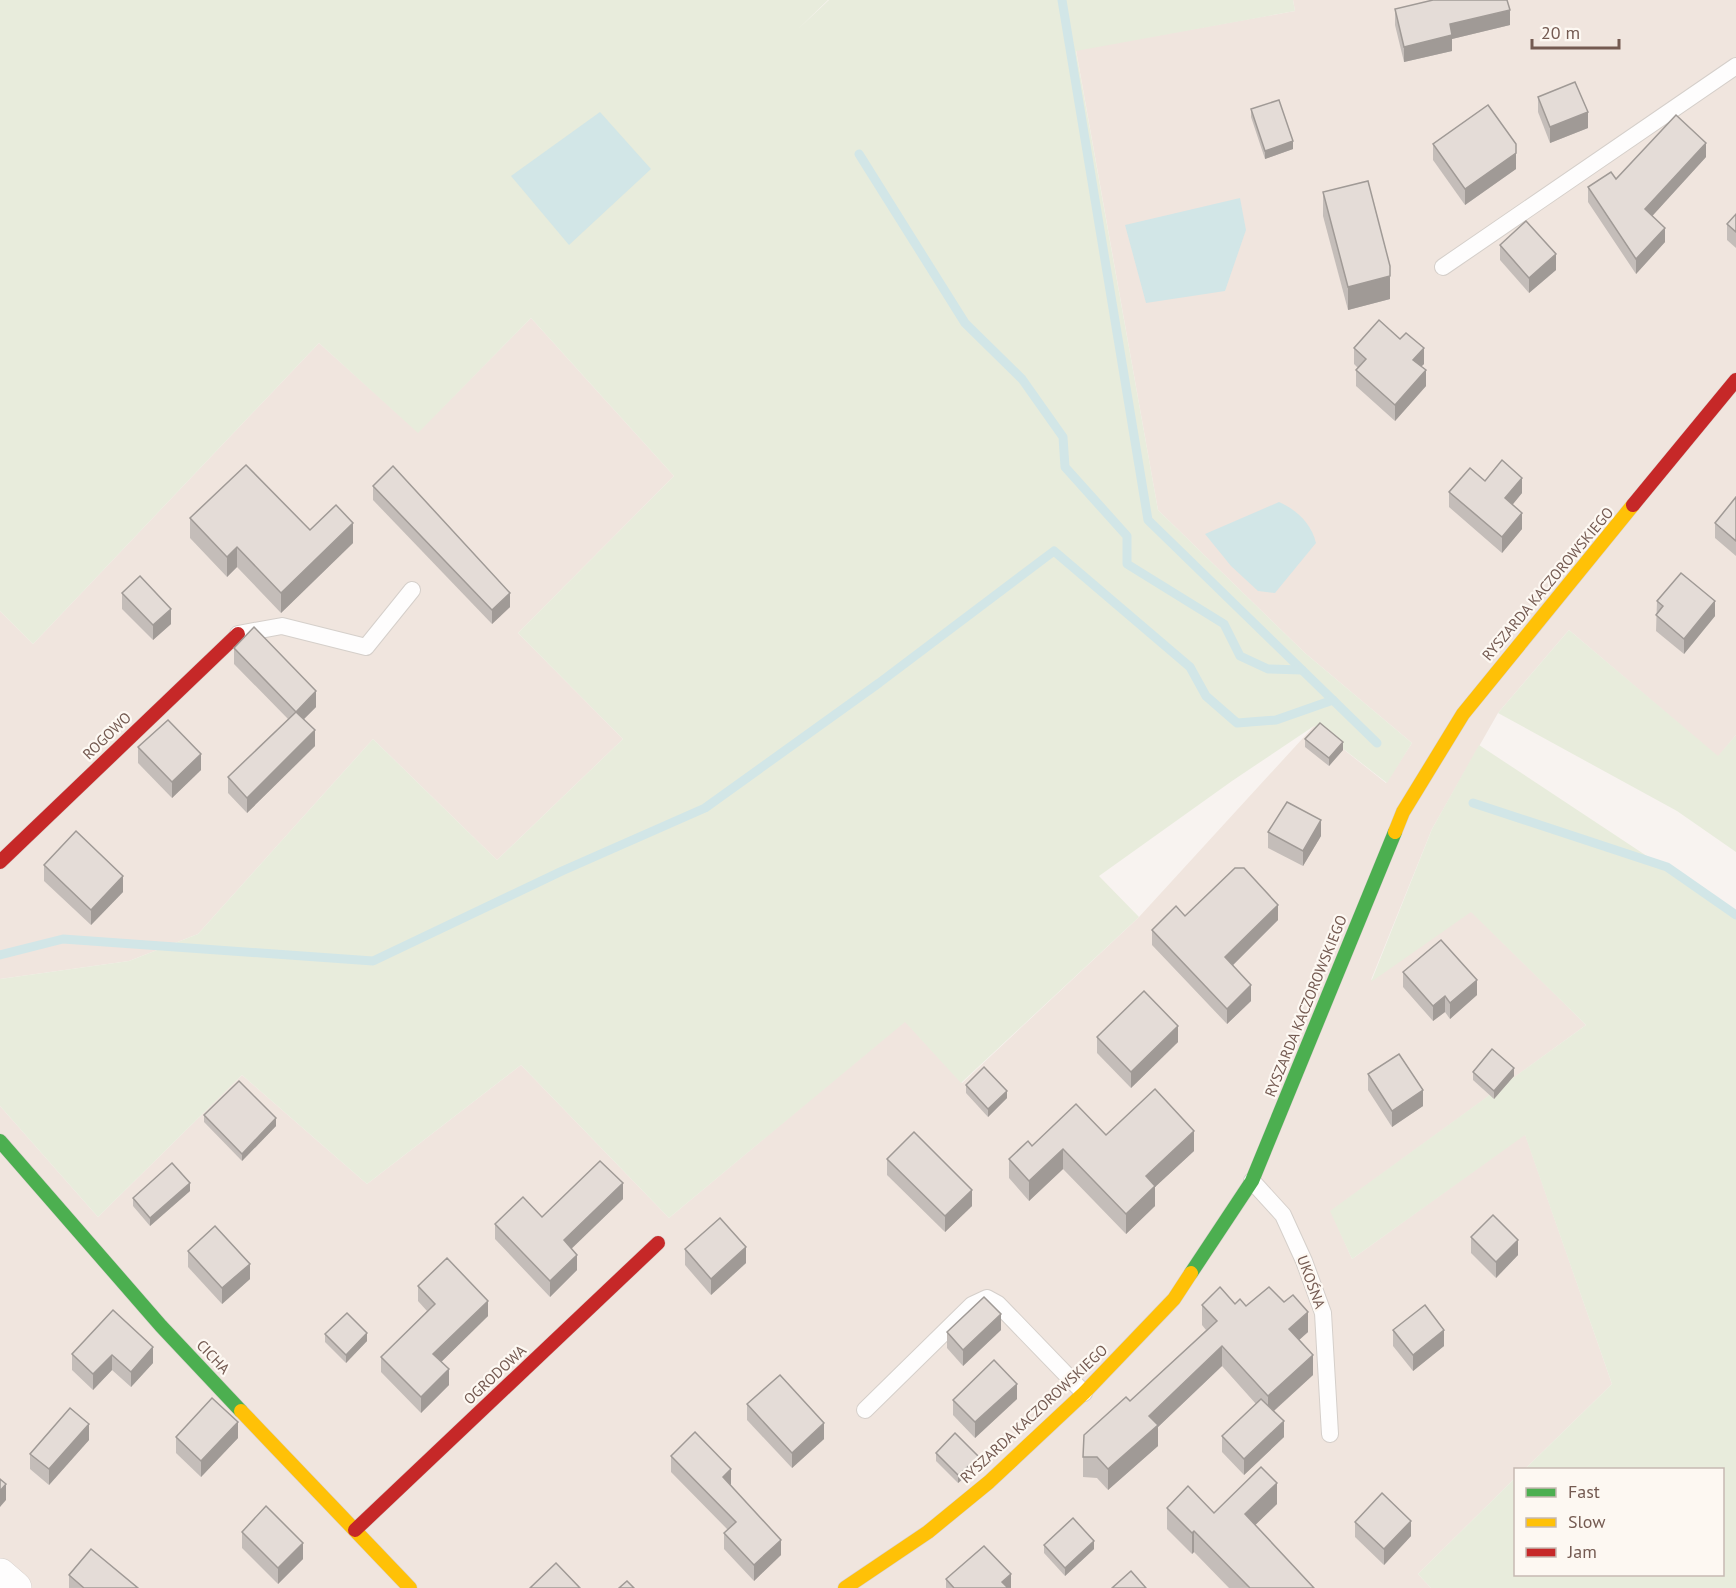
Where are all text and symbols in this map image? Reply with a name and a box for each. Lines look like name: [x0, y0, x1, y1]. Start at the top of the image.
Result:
scale bar: [1532, 12, 1619, 50]
text: 20 m: [1541, 21, 1580, 44]
street label: RYSZARDA KACZOROWSKIEGO: [1478, 503, 1617, 664]
street label: ROGOWO: [78, 708, 135, 763]
street label: RYSZARDA KACZOROWSKIEGO: [1260, 912, 1351, 1100]
street label: UKOŚNA: [1293, 1253, 1330, 1311]
street label: CICHA: [193, 1336, 234, 1378]
street label: RYSZARDA KACZOROWSKIEGO: [956, 1340, 1111, 1487]
street label: OGRODOWA: [459, 1341, 530, 1408]
legend: [1514, 1468, 1724, 1576]
text: Fast: [1568, 1480, 1600, 1503]
text: Slow: [1568, 1510, 1606, 1533]
text: Jam: [1567, 1540, 1597, 1563]

